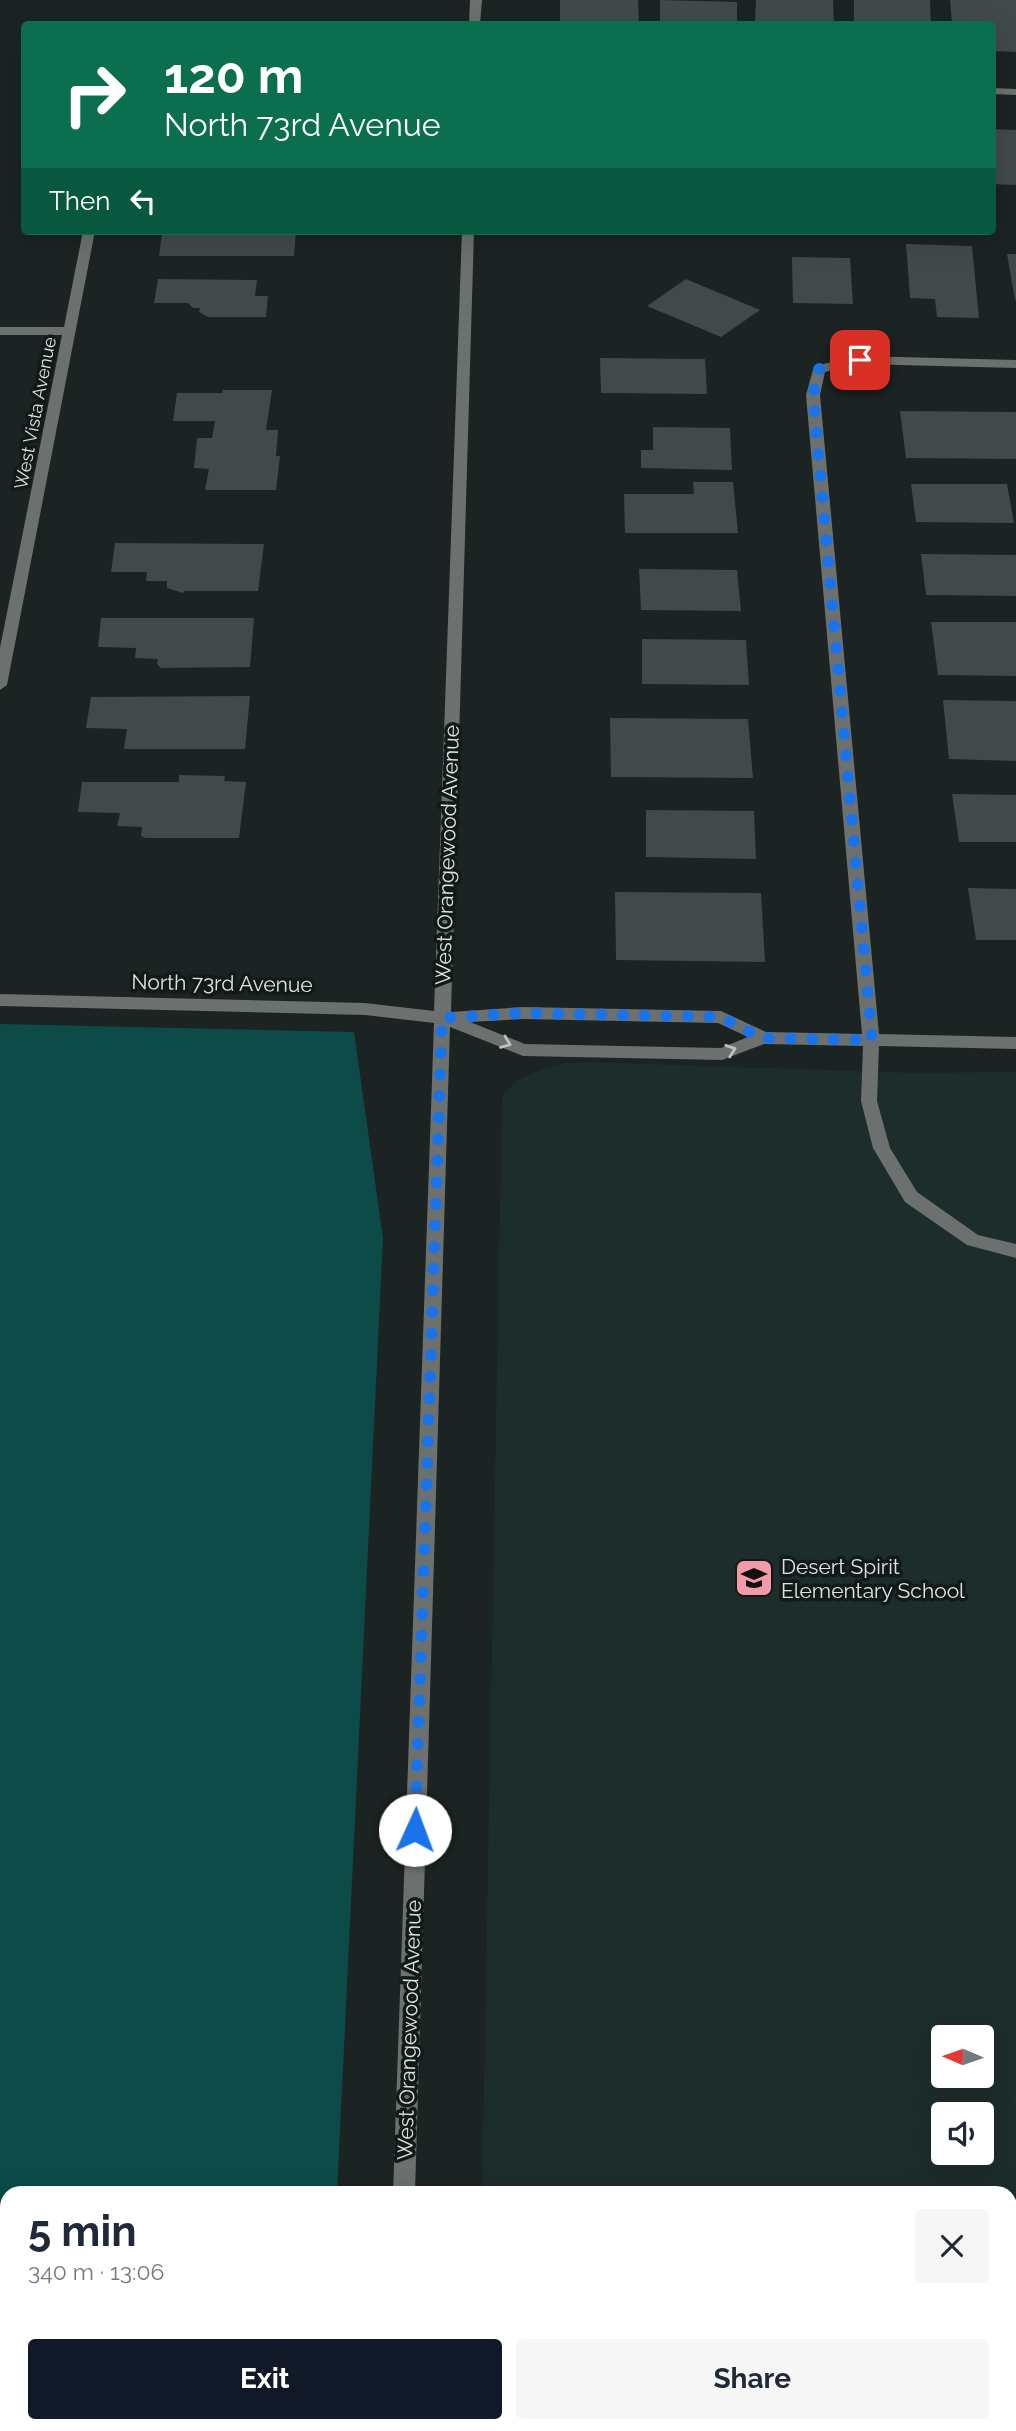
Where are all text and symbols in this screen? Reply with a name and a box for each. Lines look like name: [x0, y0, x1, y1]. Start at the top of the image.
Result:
text: 120 m: [164, 47, 303, 104]
icon: right: [49, 49, 140, 140]
text: North 73rd Avenue: [164, 106, 441, 143]
icon: left: [124, 182, 162, 220]
text: Then: [49, 186, 110, 216]
pin: [830, 330, 890, 390]
street label: West Vista Avenue: [10, 335, 60, 491]
icon: arrive: [841, 341, 879, 379]
street label: West Orangewood Avenue: [430, 725, 464, 985]
street label: North 73rd Avenue: [131, 969, 313, 997]
one-way arrow: [499, 1034, 511, 1048]
one-way arrow: [724, 1044, 737, 1058]
place label: Desert Spirit Elementary School: [781, 1554, 965, 1603]
school or university icon: Desert Spirit Elementary School: [733, 1557, 775, 1599]
position arrow: [378, 1793, 452, 1867]
street label: West Orangewood Avenue: [392, 1900, 426, 2160]
north arrow: [931, 2025, 994, 2088]
map controls: [931, 2025, 994, 2165]
button: sound: [931, 2102, 994, 2165]
text: 5 min: [28, 2207, 137, 2256]
button: close: [915, 2209, 989, 2283]
text: 340 m · 13:06: [28, 2258, 164, 2285]
button: Exit: [28, 2339, 502, 2419]
button: Share: [516, 2339, 989, 2419]

